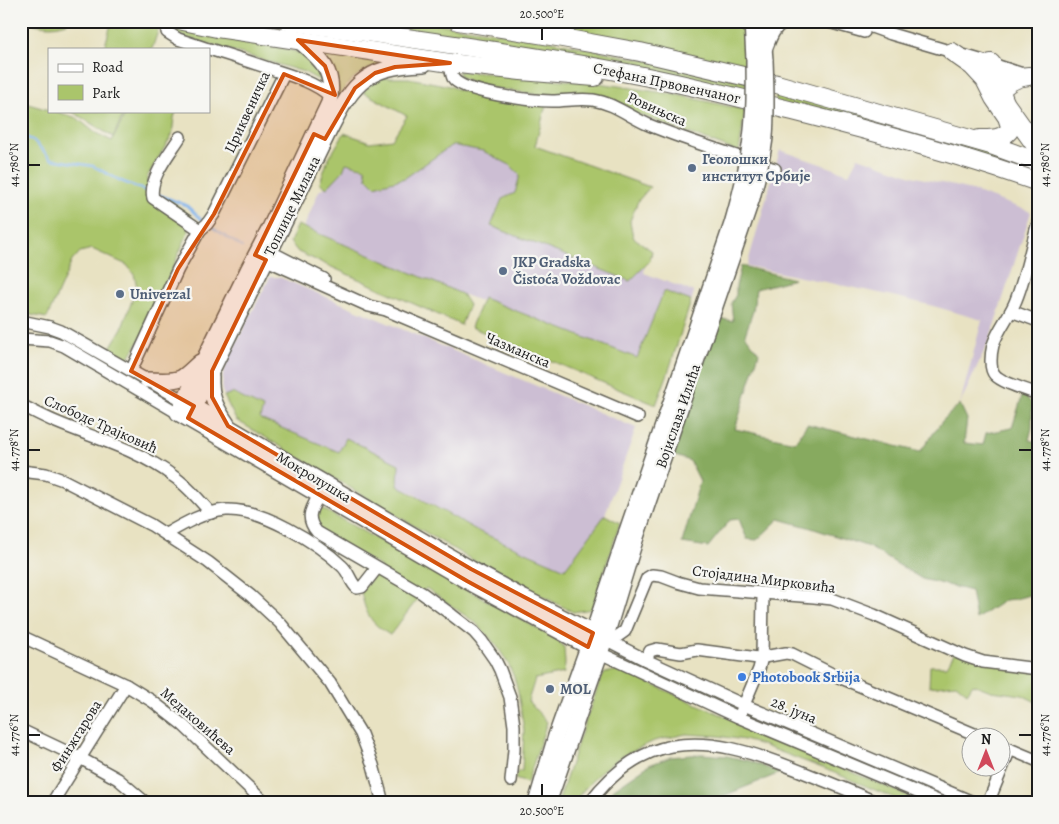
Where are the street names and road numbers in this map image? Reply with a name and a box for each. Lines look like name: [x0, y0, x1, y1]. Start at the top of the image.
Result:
street label: Стефана Првовенчаног: [591, 58, 743, 109]
street label: Цриквеничка: [219, 68, 275, 156]
street label: Ровињска: [624, 87, 690, 131]
street label: Топлице Милана: [259, 152, 325, 259]
street label: Чазманска: [483, 327, 554, 373]
street label: Војислава Илића: [651, 361, 705, 471]
street label: Слободе Трајковић: [41, 390, 161, 458]
street label: Мокролушка: [273, 447, 355, 507]
street label: Стојадина Мирковића: [691, 560, 837, 598]
street label: Медаковићева: [156, 683, 240, 759]
street label: 28. јуна: [768, 691, 820, 729]
street label: Финжгарова: [46, 696, 106, 776]

